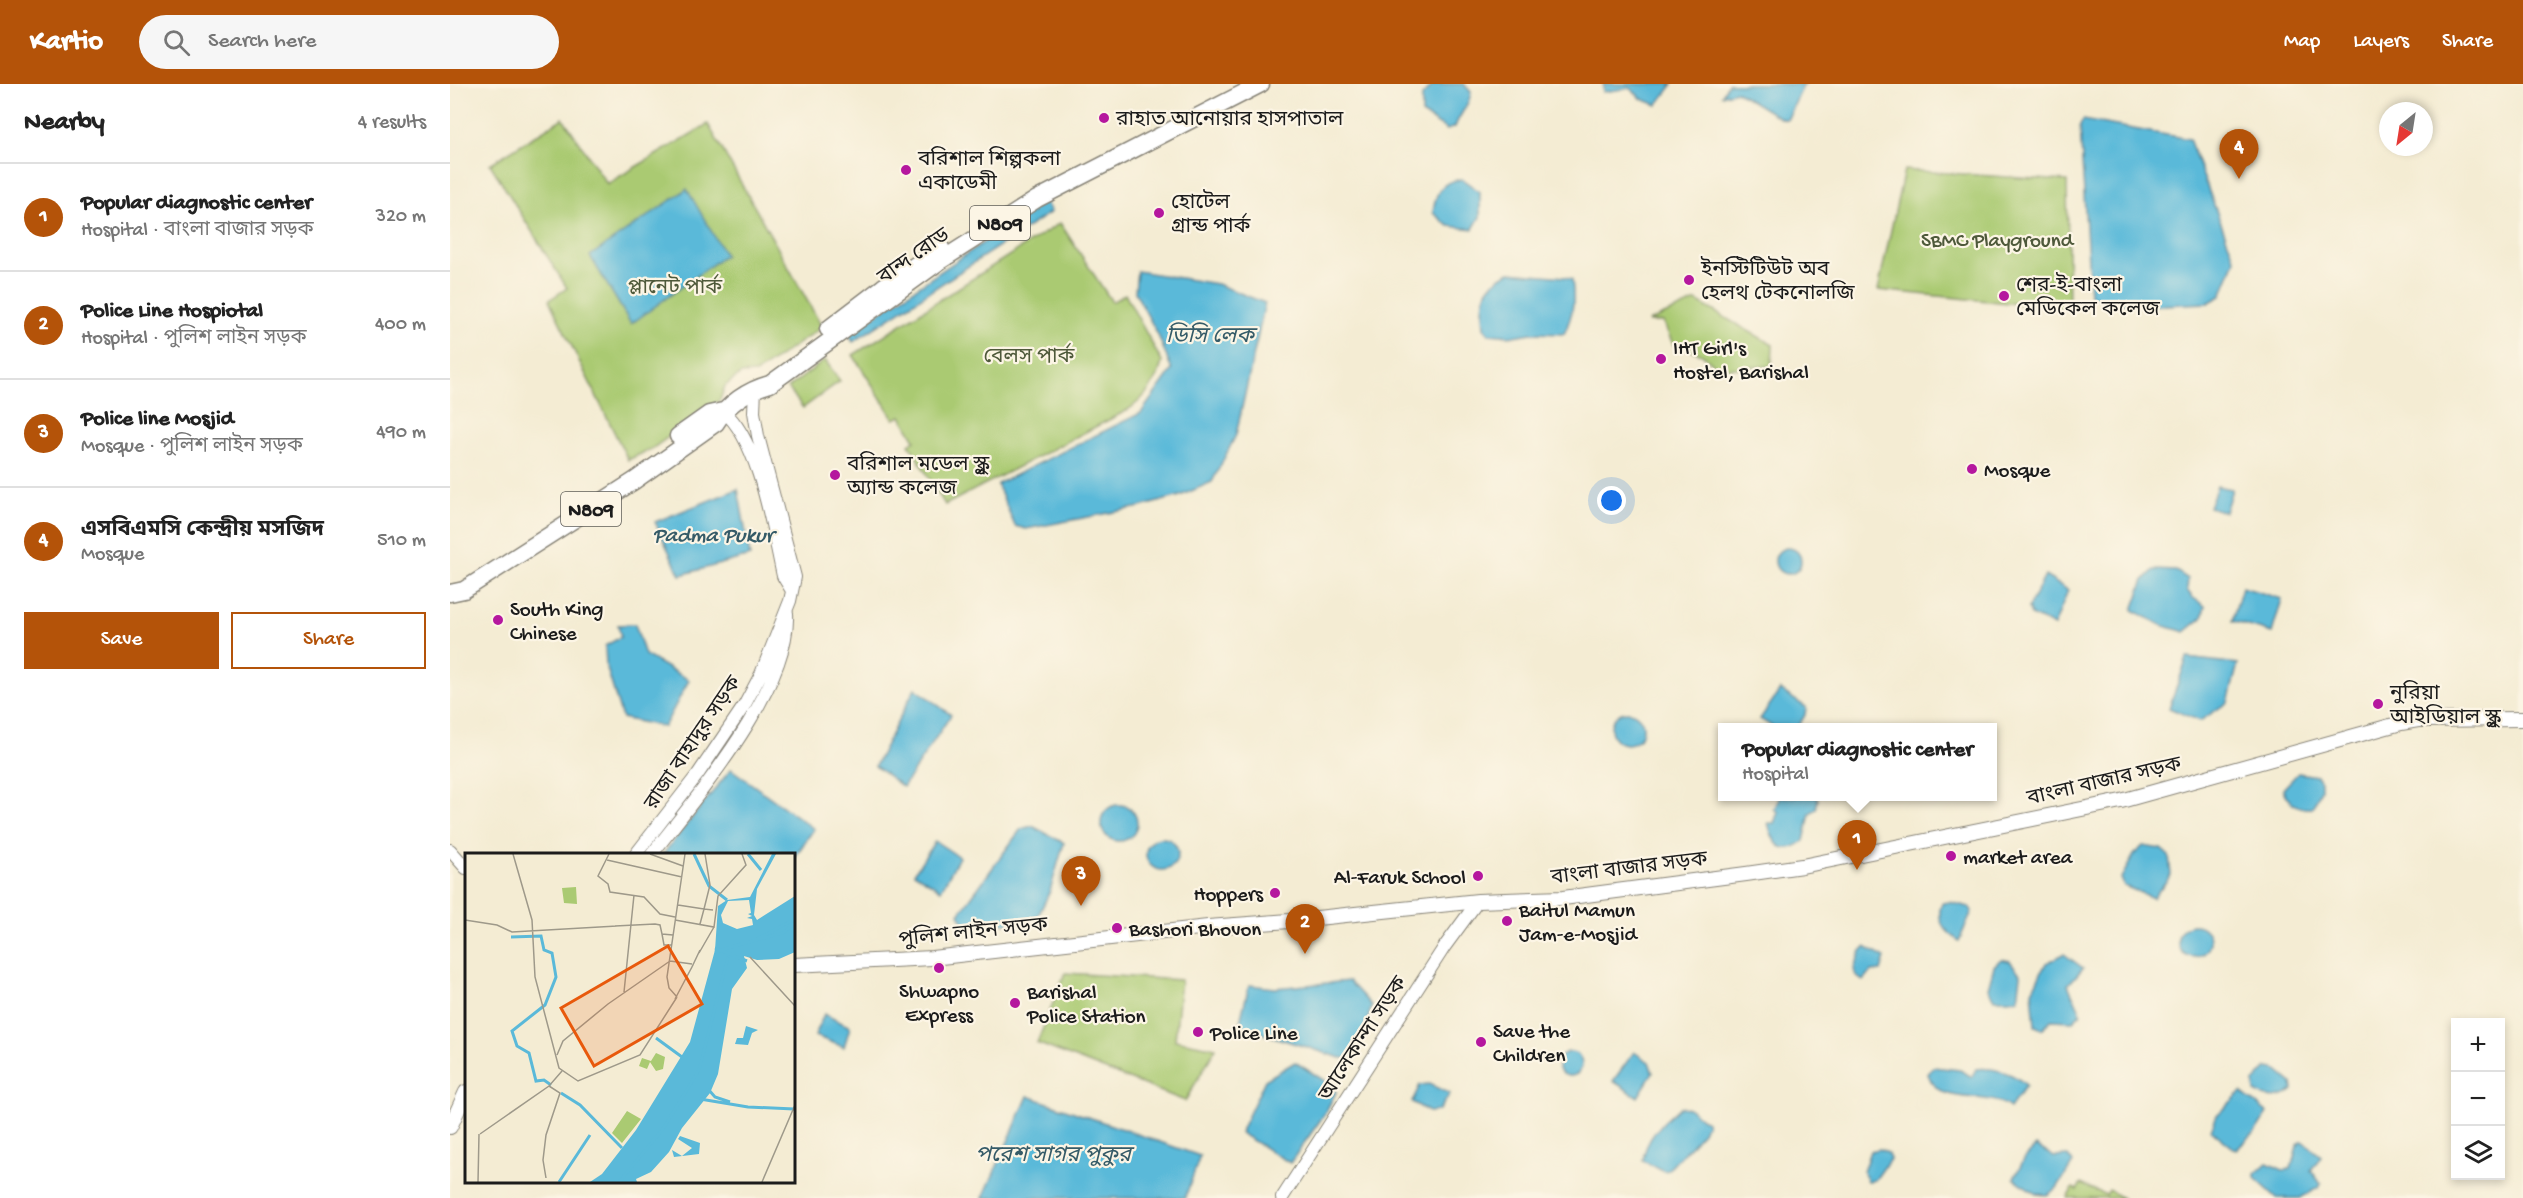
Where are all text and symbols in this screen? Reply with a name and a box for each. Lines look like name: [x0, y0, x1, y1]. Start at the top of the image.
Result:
search box: [139, 15, 559, 69]
text: Kartio: [30, 26, 103, 59]
icon: search: [160, 26, 193, 59]
text: Search here: [208, 29, 316, 55]
text: Map: [2284, 30, 2320, 55]
text: Layers: [2353, 30, 2409, 55]
text: Share: [2442, 30, 2493, 55]
north arrow: [2379, 102, 2433, 156]
text: Nearby: [24, 108, 105, 139]
place label: রাহাত আনোয়ার হাসপাতাল: [1115, 109, 1344, 134]
marker: রাহাত আনোয়ার হাসপাতাল: [1097, 111, 1111, 125]
text: 4 results: [358, 112, 426, 135]
pin: 4: [2220, 130, 2258, 179]
place label: বরিশাল শিল্পকলা একাডেমী: [917, 146, 1061, 198]
marker: বরিশাল শিল্পকলা একাডেমী: [899, 163, 913, 177]
place label: হোটেল গ্রান্ড পার্ক: [1171, 189, 1252, 241]
text: Popular diagnostic center: [81, 191, 312, 217]
text: 1: [39, 206, 48, 229]
text: 320 m: [376, 206, 426, 229]
road number: N809: [970, 206, 1030, 240]
marker: হোটেল গ্রান্ড পার্ক: [1152, 206, 1166, 220]
text: Hospital · বাংলা বাজার সড়ক: [81, 220, 314, 243]
street label: বান্দ রোড: [874, 224, 956, 292]
park label: SBMC Playground: [1921, 230, 2075, 255]
place label: ইনস্টিটিউট অব হেলথ টেকনোলজি: [1700, 256, 1855, 308]
place label: শের-ই-বাংলা মেডিকেল কলেজ: [2016, 272, 2161, 324]
park label: প্লানেট পার্ক: [628, 273, 723, 302]
marker: ইনস্টিটিউট অব হেলথ টেকনোলজি: [1682, 273, 1696, 287]
marker: শের-ই-বাংলা মেডিকেল কলেজ: [1997, 289, 2011, 303]
text: Police Line Hospiotal: [81, 299, 263, 325]
text: 2: [39, 314, 48, 337]
text: 400 m: [375, 314, 426, 337]
water label: ডিসি লেক: [1166, 322, 1258, 351]
text: Hospital · পুলিশ লাইন সড়ক: [81, 328, 307, 351]
place label: IHT Girl's Hostel, Barishal: [1673, 338, 1809, 387]
park label: বেলস পার্ক: [983, 342, 1076, 371]
marker: IHT Girl's Hostel, Barishal: [1654, 352, 1668, 366]
text: Police line Mosjid: [81, 407, 234, 433]
text: 3: [38, 422, 49, 445]
text: 490 m: [376, 422, 426, 445]
text: Mosque · পুলিশ লাইন সড়ক: [81, 436, 303, 459]
place label: বরিশাল মডেল স্কুল অ্যান্ড কলেজ: [846, 451, 990, 503]
place label: Mosque: [1984, 460, 2052, 485]
marker: Mosque: [1965, 462, 1979, 476]
marker: বরিশাল মডেল স্কুল অ্যান্ড কলেজ: [828, 468, 842, 482]
your location: [1597, 486, 1626, 515]
road number: N809: [561, 492, 621, 526]
text: এসবিএমসি কেন্দ্রীয় মসজিদ: [81, 518, 324, 544]
water label: Padma Pukur: [653, 524, 778, 550]
text: 4: [39, 530, 48, 553]
text: 510 m: [377, 530, 426, 553]
text: Mosque: [81, 544, 144, 567]
place label: South King Chinese: [510, 599, 603, 648]
button: Save: [24, 612, 219, 669]
button: Share: [231, 612, 426, 669]
marker: South King Chinese: [491, 613, 505, 627]
street label: রাজা বাহাদুর সড়ক: [640, 672, 749, 816]
place label: নুরিয়া আইডিয়াল স্কুল: [2389, 680, 2502, 732]
marker: নুরিয়া আইডিয়াল স্কুল: [2371, 697, 2385, 711]
popup: [1718, 723, 1997, 801]
text: Popular diagnostic center: [1742, 738, 1973, 764]
street label: বাংলা বাজার সড়ক: [2024, 753, 2185, 814]
text: Hospital: [1742, 764, 1809, 787]
pin: 1: [1838, 820, 1876, 870]
place label: market area: [1963, 847, 2074, 872]
street label: বাংলা বাজার সড়ক: [1549, 848, 1710, 893]
marker: market area: [1944, 849, 1958, 863]
inset map: [465, 853, 795, 1183]
pin: 3: [1062, 856, 1100, 906]
place label: Al-Faruk School: [1334, 867, 1466, 892]
marker: Al-Faruk School: [1471, 869, 1485, 883]
place label: Hoppers: [1193, 884, 1264, 909]
marker: Hoppers: [1268, 886, 1282, 900]
place label: Baitul Mamun Jam-e-Mosjid: [1518, 900, 1639, 949]
pin: 2: [1286, 904, 1324, 954]
street label: পুলিশ লাইন সড়ক: [897, 911, 1050, 955]
marker: Baitul Mamun Jam-e-Mosjid: [1500, 914, 1514, 928]
place label: Bashori Bhovon: [1128, 919, 1261, 944]
marker: Bashori Bhovon: [1110, 921, 1124, 935]
marker: Shwapno Express: [932, 961, 946, 975]
street label: আলেকান্দা সড়ক: [1315, 972, 1415, 1108]
place label: Shwapno Express: [899, 981, 979, 1030]
place label: Barishal Police Station: [1026, 982, 1146, 1031]
marker: Barishal Police Station: [1008, 996, 1022, 1010]
map controls: [2451, 1018, 2505, 1180]
button: +: [2451, 1018, 2505, 1072]
place label: Save the Children: [1493, 1021, 1571, 1070]
place label: Police Line: [1209, 1023, 1299, 1048]
marker: Police Line: [1191, 1025, 1205, 1039]
marker: Save the Children: [1474, 1035, 1488, 1049]
button: −: [2451, 1072, 2505, 1126]
button: layers: [2451, 1126, 2505, 1180]
water label: পরেশ সাগর পুকুর: [975, 1144, 1135, 1170]

